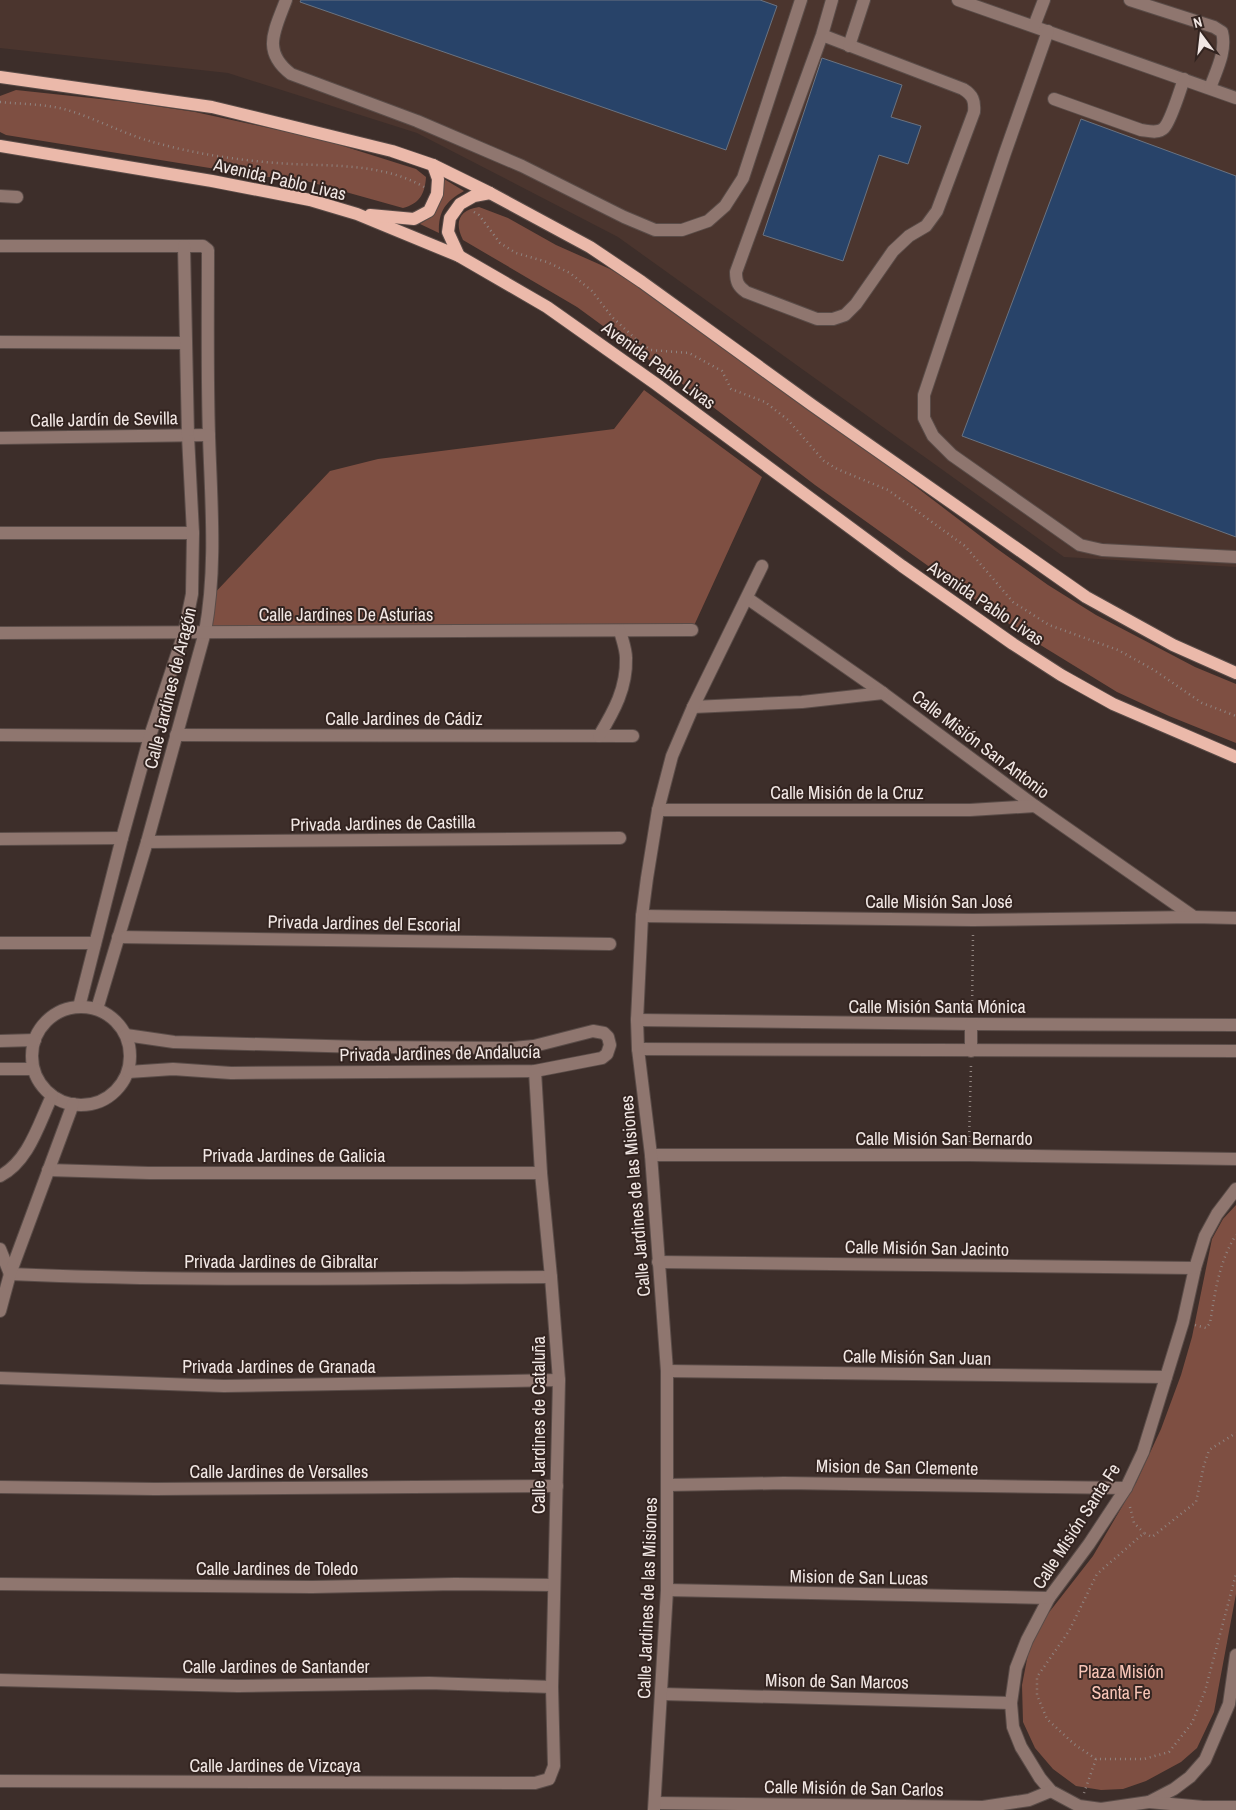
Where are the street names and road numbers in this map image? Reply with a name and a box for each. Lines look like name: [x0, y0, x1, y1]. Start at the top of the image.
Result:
street label: Avenida Pablo Livas: [210, 151, 349, 206]
street label: Avenida Pablo Livas: [596, 315, 721, 415]
street label: Calle Jardín de Sevilla: [30, 405, 178, 433]
street label: Avenida Pablo Livas: [922, 554, 1049, 651]
street label: Calle Jardines De Asturias: [259, 602, 433, 627]
street label: Calle Jardines de Aragón: [138, 605, 202, 771]
street label: Calle Misión San Antonio: [907, 684, 1055, 804]
street label: Calle Jardines de Cádiz: [325, 706, 483, 731]
street label: Calle Misión de la Cruz: [770, 780, 924, 805]
street label: Privada Jardines de Castilla: [290, 809, 476, 837]
street label: Calle Misión San José: [865, 889, 1013, 914]
street label: Privada Jardines del Escorial: [267, 909, 461, 937]
street label: Calle Misión Santa Mónica: [848, 994, 1026, 1019]
street label: Privada Jardines de Andalucía: [339, 1039, 541, 1067]
street label: Calle Jardines de las Misiones: [614, 1094, 656, 1298]
street label: Calle Misión San Bernardo: [855, 1126, 1033, 1151]
street label: Privada Jardines de Galicia: [203, 1143, 385, 1168]
street label: Calle Misión San Jacinto: [845, 1234, 1009, 1262]
street label: Privada Jardines de Gibraltar: [184, 1249, 378, 1274]
street label: Calle Jardines de Cataluña: [526, 1336, 551, 1514]
street label: Calle Misión San Juan: [843, 1343, 991, 1371]
street label: Privada Jardines de Granada: [182, 1354, 376, 1379]
street label: Mision de San Clemente: [816, 1453, 978, 1481]
street label: Calle Misión Santa Fe: [1026, 1458, 1126, 1594]
street label: Calle Jardines de Versalles: [190, 1459, 368, 1484]
street label: Calle Jardines de las Misiones: [631, 1497, 663, 1699]
street label: Calle Jardines de Toledo: [196, 1556, 358, 1581]
street label: Mision de San Lucas: [789, 1563, 929, 1591]
street label: Calle Jardines de Santander: [182, 1654, 370, 1679]
street label: Mison de San Marcos: [765, 1667, 909, 1695]
street label: Calle Jardines de Vizcaya: [189, 1753, 361, 1778]
street label: Calle Misión de San Carlos: [764, 1774, 944, 1802]

